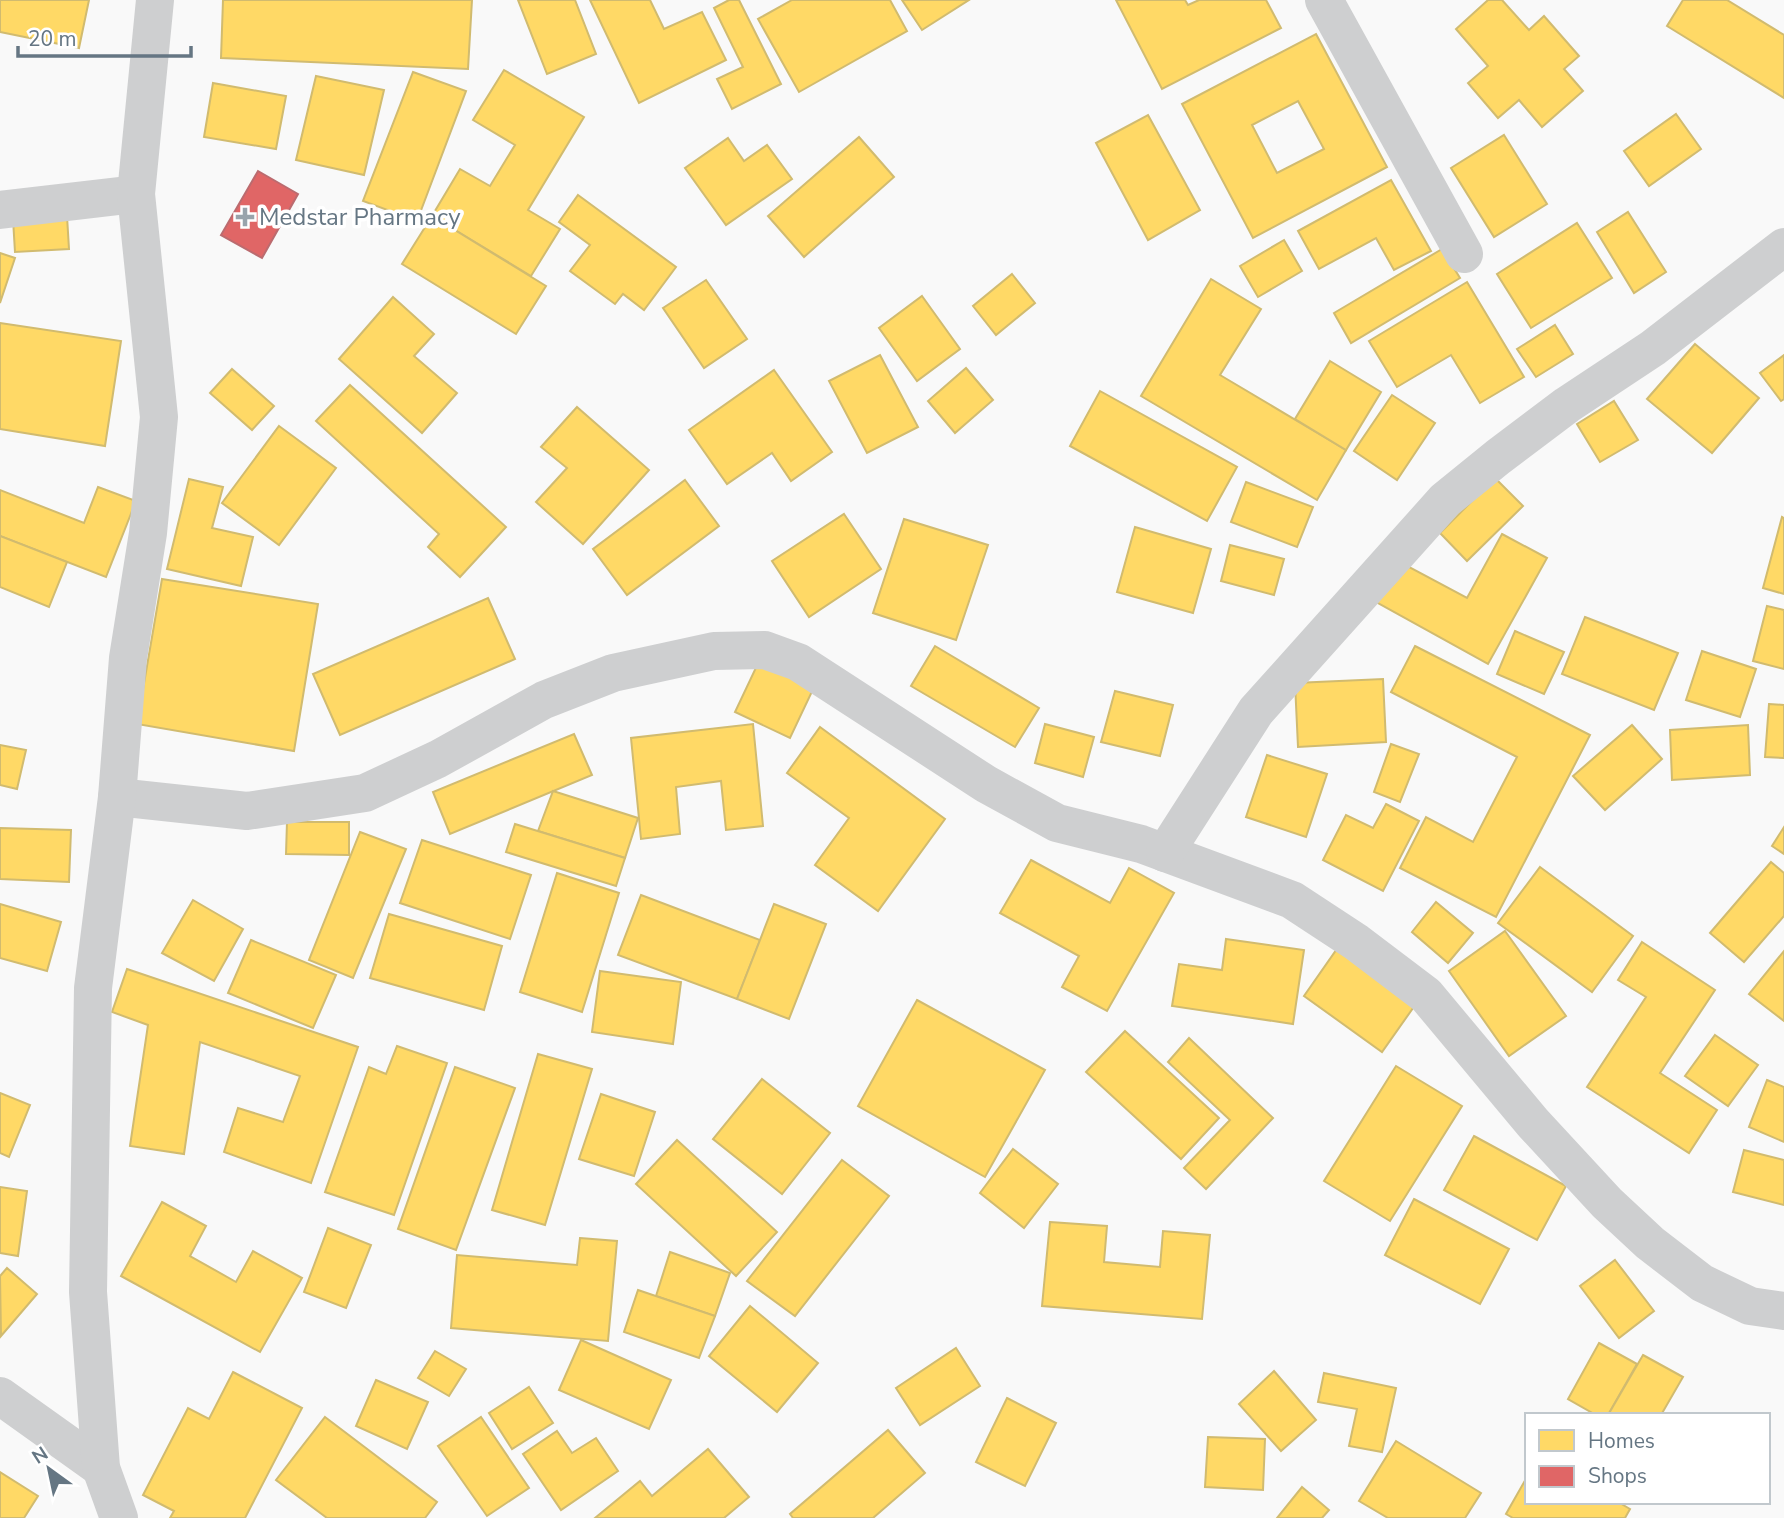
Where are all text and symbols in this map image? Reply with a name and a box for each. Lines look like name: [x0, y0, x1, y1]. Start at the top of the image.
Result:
scale bar: [18, 14, 191, 58]
text: 20 m: [28, 25, 77, 53]
place label: Medstar Pharmacy: [259, 201, 461, 233]
marker: Medstar Pharmacy: [237, 209, 253, 225]
legend: [1525, 1413, 1770, 1504]
text: Homes: [1588, 1427, 1655, 1455]
north arrow: [14, 1434, 84, 1504]
text: N: [27, 1441, 53, 1470]
text: Shops: [1588, 1462, 1647, 1490]

